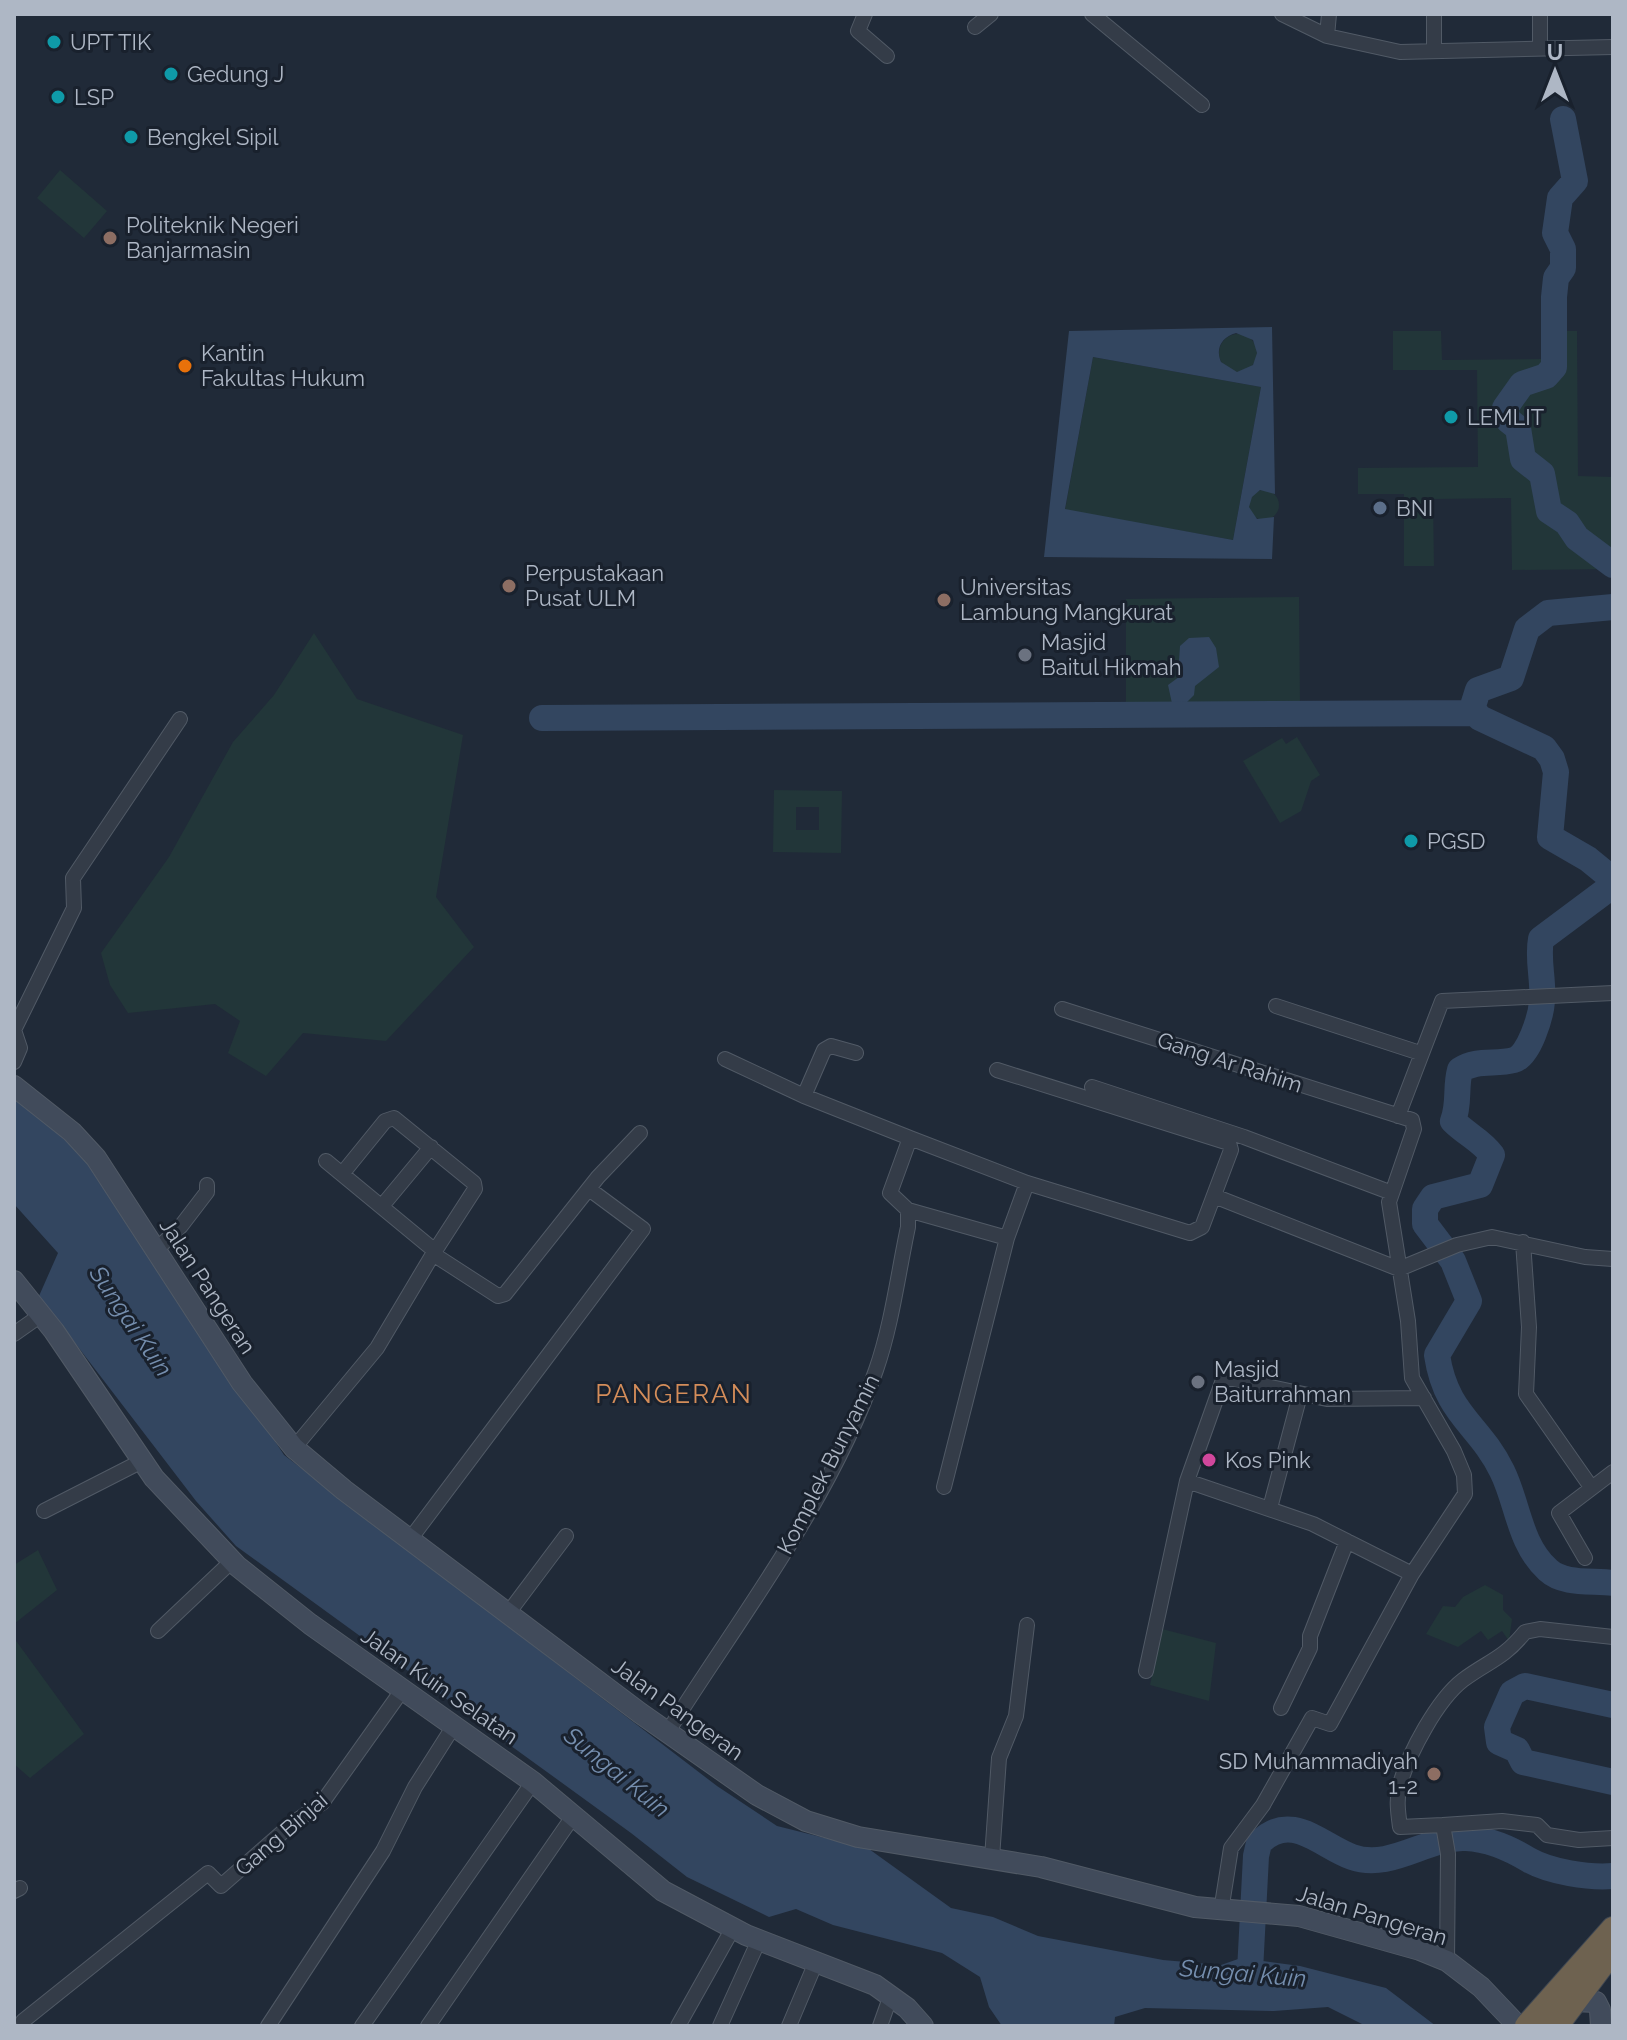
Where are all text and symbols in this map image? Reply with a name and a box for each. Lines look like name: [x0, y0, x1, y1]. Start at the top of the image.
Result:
place label: UPT TIK: [70, 29, 152, 55]
north arrow: [1515, 32, 1595, 112]
marker: UPT TIK: [45, 33, 63, 51]
text: U: [1547, 39, 1563, 65]
place label: Gedung J: [187, 61, 284, 87]
marker: Gedung J: [162, 65, 180, 83]
place label: LSP: [74, 84, 114, 110]
marker: LSP: [49, 88, 67, 106]
place label: Bengkel Sipil: [147, 124, 278, 150]
marker: Bengkel Sipil: [122, 128, 140, 146]
place label: Politeknik Negeri Banjarmasin: [126, 212, 299, 263]
marker: Politeknik Negeri Banjarmasin: [101, 229, 119, 247]
place label: Kantin Fakultas Hukum: [201, 340, 365, 391]
marker: Kantin Fakultas Hukum: [176, 357, 194, 375]
place label: LEMLIT: [1467, 404, 1545, 430]
marker: LEMLIT: [1442, 408, 1460, 426]
place label: BNI: [1396, 495, 1433, 521]
marker: BNI: [1371, 499, 1389, 517]
place label: Perpustakaan Pusat ULM: [525, 560, 664, 611]
place label: Universitas Lambung Mangkurat: [960, 574, 1174, 625]
marker: Perpustakaan Pusat ULM: [500, 577, 518, 595]
marker: Universitas Lambung Mangkurat: [935, 591, 953, 609]
place label: Masjid Baitul Hikmah: [1041, 629, 1182, 680]
marker: Masjid Baitul Hikmah: [1016, 646, 1034, 664]
place label: PGSD: [1427, 828, 1486, 854]
marker: PGSD: [1402, 832, 1420, 850]
street label: Gang Ar Rahim: [1154, 1026, 1306, 1098]
street label: Jalan Pangeran: [155, 1213, 261, 1359]
water label: Sungai Kuin: [83, 1259, 179, 1382]
place label: Masjid Baiturrahman: [1214, 1356, 1351, 1407]
street label: Komplek Bunyamin: [771, 1370, 885, 1558]
marker: Masjid Baiturrahman: [1189, 1373, 1207, 1391]
district label: PANGERAN: [595, 1379, 753, 1409]
place label: Kos Pink: [1225, 1447, 1311, 1473]
marker: Kos Pink: [1200, 1451, 1218, 1469]
street label: Jalan Kuin Selatan: [357, 1622, 523, 1750]
street label: Jalan Pangeran: [607, 1653, 749, 1765]
water label: Sungai Kuin: [558, 1720, 676, 1823]
place label: SD Muhammadiyah 1-2: [1219, 1748, 1418, 1799]
marker: SD Muhammadiyah 1-2: [1425, 1765, 1443, 1783]
street label: Gang Binjai: [230, 1787, 332, 1881]
street label: Jalan Pangeran: [1294, 1880, 1450, 1950]
water label: Sungai Kuin: [1177, 1953, 1308, 1993]

